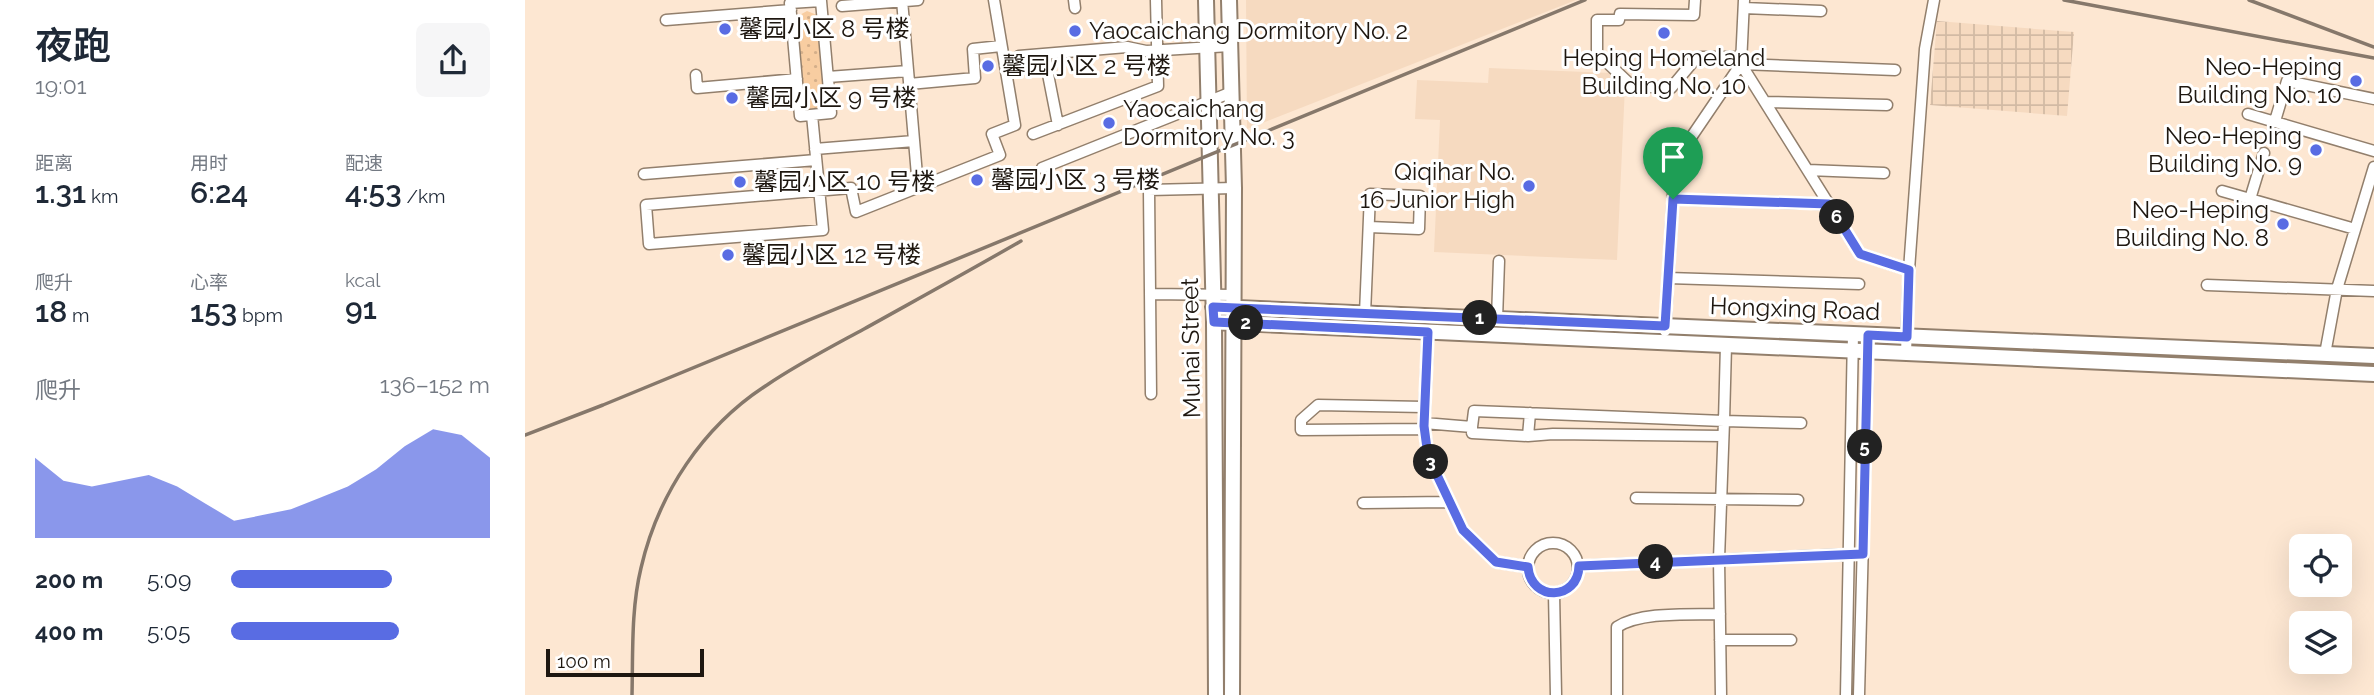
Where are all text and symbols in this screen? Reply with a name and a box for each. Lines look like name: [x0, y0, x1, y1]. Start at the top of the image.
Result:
place label: 馨园小区 8 号楼: [739, 14, 909, 43]
place label: Yaocaichang Dormitory No. 2: [1089, 16, 1408, 45]
marker: 馨园小区 8 号楼: [717, 21, 733, 37]
text: 夜跑: [35, 23, 111, 68]
button: share: [416, 23, 490, 97]
marker: Yaocaichang Dormitory No. 2: [1067, 23, 1083, 39]
marker: Heping Homeland Building No. 10: [1656, 25, 1672, 41]
place label: Heping Homeland Building No. 10: [1562, 43, 1766, 100]
place label: 馨园小区 2 号楼: [1002, 51, 1171, 80]
place label: Neo-Heping Building No. 10: [2177, 52, 2342, 109]
marker: 馨园小区 2 号楼: [980, 58, 996, 74]
text: 19:01: [35, 72, 87, 99]
marker: Neo-Heping Building No. 10: [2348, 73, 2364, 89]
place label: 馨园小区 9 号楼: [746, 83, 916, 112]
marker: 馨园小区 9 号楼: [724, 90, 740, 106]
place label: Yaocaichang Dormitory No. 3: [1123, 94, 1295, 151]
marker: Yaocaichang Dormitory No. 3: [1101, 115, 1117, 131]
place label: Neo-Heping Building No. 9: [2148, 121, 2302, 178]
pin: [1643, 127, 1703, 199]
icon: arrive: [1654, 138, 1692, 176]
marker: Neo-Heping Building No. 9: [2308, 142, 2324, 158]
text: 距离: [35, 152, 73, 174]
text: 用时: [190, 152, 228, 174]
text: 配速: [345, 152, 383, 174]
place label: Qiqihar No. 16 Junior High: [1360, 157, 1515, 214]
place label: 馨园小区 3 号楼: [991, 165, 1160, 194]
place label: 馨园小区 10 号楼: [754, 167, 935, 196]
marker: 馨园小区 3 号楼: [969, 172, 985, 188]
marker: 馨园小区 10 号楼: [732, 174, 748, 190]
text: 1.31: [35, 175, 86, 210]
text: 6:24: [190, 175, 248, 210]
text: 4:53: [345, 175, 402, 210]
marker: Qiqihar No. 16 Junior High: [1521, 178, 1537, 194]
text: km: [86, 185, 119, 207]
text: /km: [402, 185, 445, 207]
place label: Neo-Heping Building No. 8: [2115, 195, 2269, 252]
pin: 6: [1819, 200, 1855, 234]
text: 6: [1831, 205, 1842, 227]
marker: Neo-Heping Building No. 8: [2275, 216, 2291, 232]
place label: 馨园小区 12 号楼: [742, 240, 921, 269]
marker: 馨园小区 12 号楼: [720, 247, 736, 263]
text: kcal: [345, 269, 381, 291]
text: 爬升: [35, 271, 73, 293]
text: 心率: [190, 271, 228, 293]
street label: Muhai Street: [1175, 278, 1206, 418]
text: 91: [345, 291, 377, 326]
street label: Hongxing Road: [1709, 291, 1881, 326]
text: 18: [35, 294, 67, 329]
text: 153: [190, 294, 237, 329]
pin: 1: [1462, 300, 1497, 336]
text: m: [67, 304, 89, 326]
text: bpm: [237, 304, 283, 326]
pin: 2: [1229, 306, 1263, 340]
text: 1: [1475, 306, 1484, 328]
text: 2: [1240, 311, 1251, 333]
text: 136–152 m: [380, 371, 490, 398]
text: 爬升: [35, 376, 81, 403]
pin: 5: [1847, 430, 1883, 464]
text: 5: [1859, 435, 1870, 457]
pin: 3: [1413, 444, 1448, 480]
text: 3: [1425, 450, 1436, 472]
map controls: [2289, 534, 2352, 674]
button: locate: [2289, 534, 2352, 597]
pin: 4: [1639, 544, 1673, 580]
text: 4: [1650, 550, 1661, 572]
text: 200 m: [35, 566, 103, 593]
text: 5:09: [147, 566, 191, 593]
button: layers: [2289, 611, 2352, 674]
text: 400 m: [35, 618, 103, 645]
text: 5:05: [147, 618, 190, 645]
scale bar: [546, 646, 703, 678]
text: 100 m: [557, 650, 611, 672]

